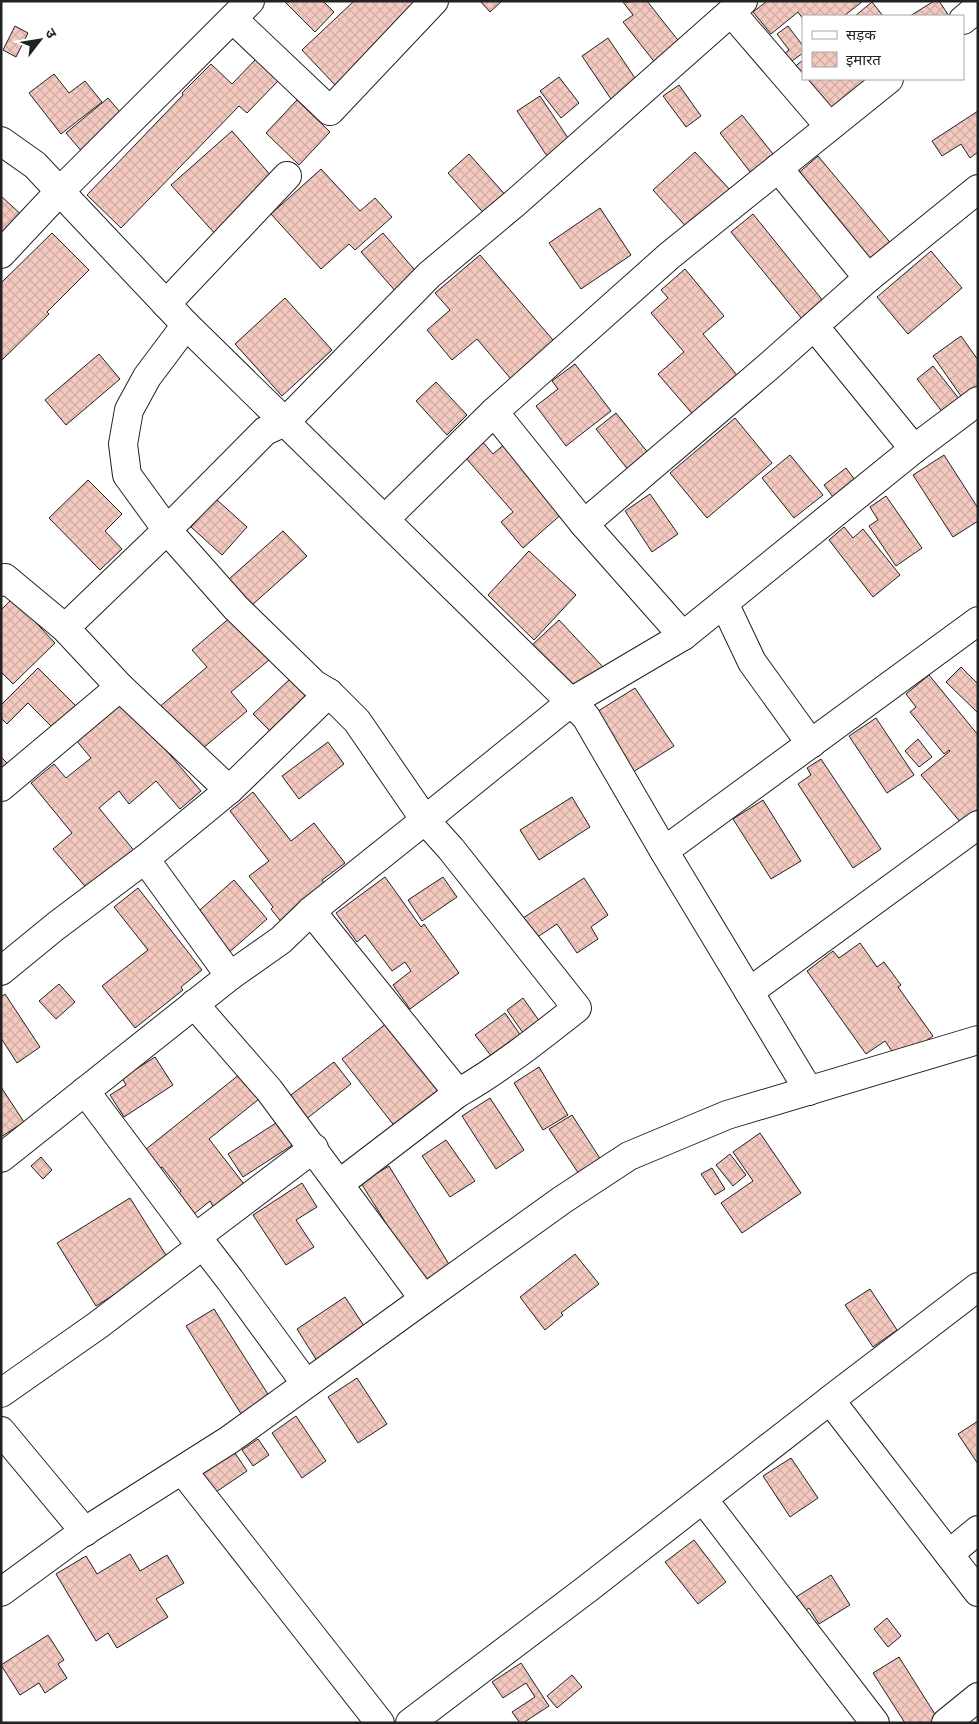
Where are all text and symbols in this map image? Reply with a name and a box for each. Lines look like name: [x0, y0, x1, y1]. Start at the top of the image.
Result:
north arrow: [15, 15, 65, 65]
legend: [802, 15, 964, 80]
text: उ: [41, 25, 61, 42]
text: सड़क: [846, 25, 876, 44]
text: इमारत: [846, 50, 881, 69]

